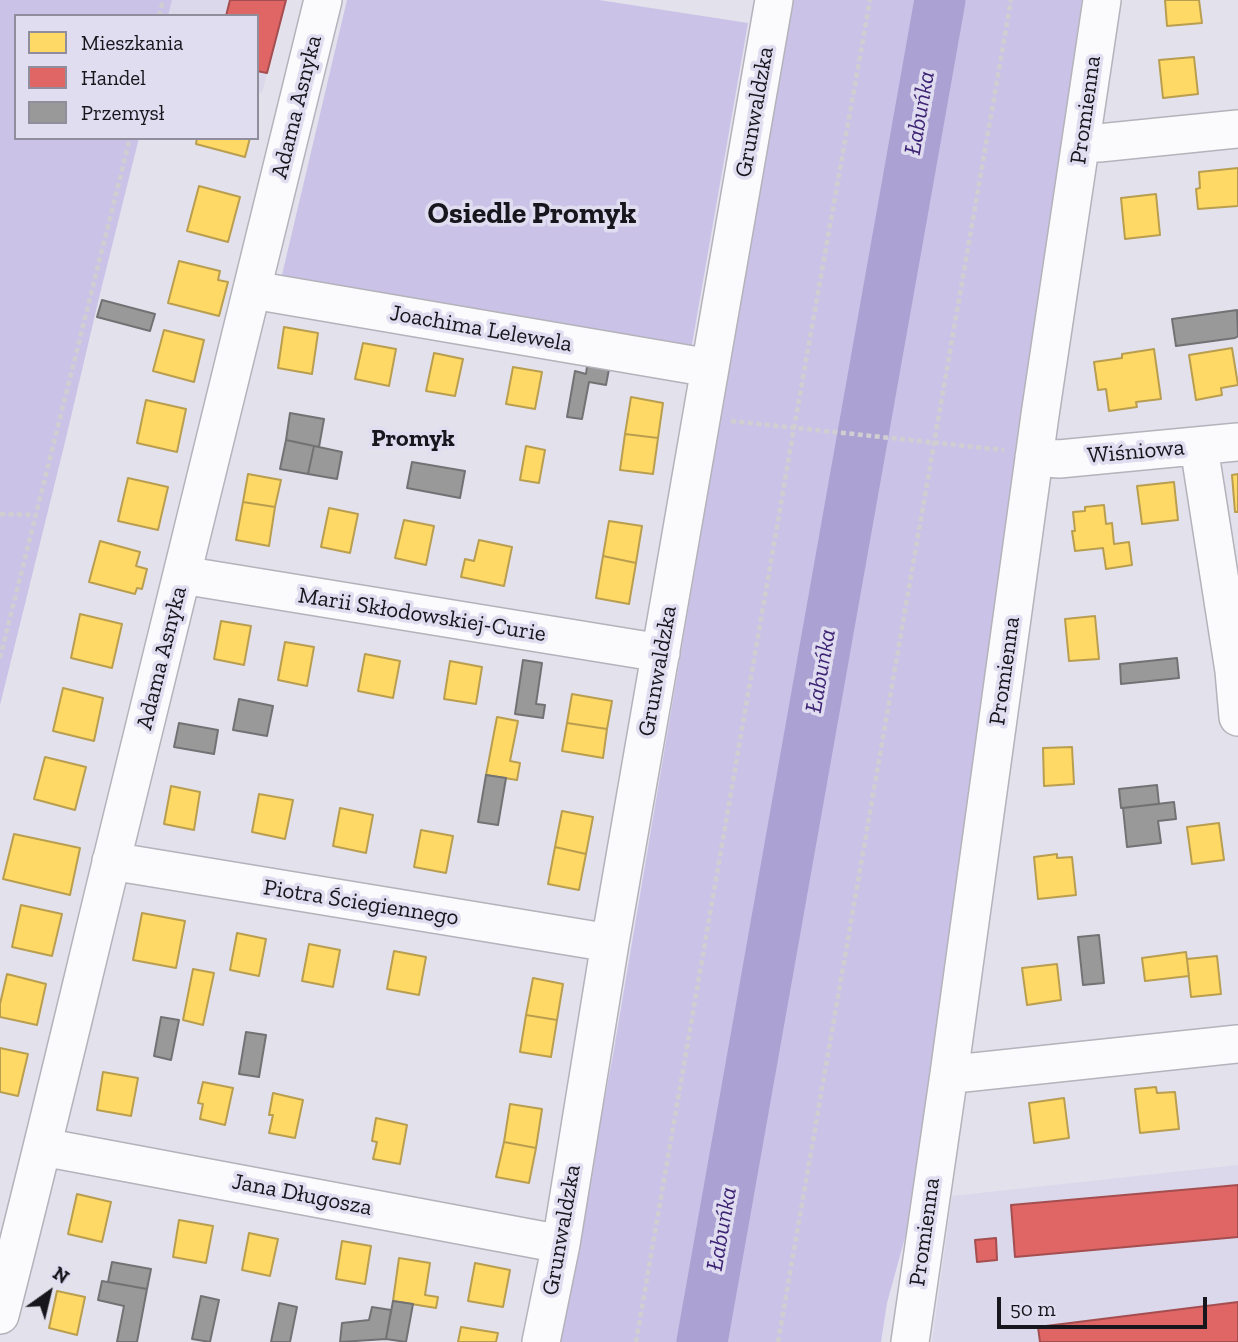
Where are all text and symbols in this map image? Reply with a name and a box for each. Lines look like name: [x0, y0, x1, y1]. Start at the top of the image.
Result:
legend: [14, 14, 259, 140]
text: Mieszkania: [81, 30, 183, 55]
street label: Adama Asnyka: [266, 33, 328, 181]
street label: Grunwaldzka: [730, 44, 780, 180]
street label: Promienna: [1065, 54, 1107, 166]
text: Handel: [81, 65, 146, 90]
water label: Łabuńka: [898, 69, 942, 157]
text: Przemysł: [81, 100, 165, 125]
district label: Osiedle Promyk: [428, 196, 636, 232]
street label: Joachima Lelewela: [388, 299, 574, 359]
district label: Promyk: [371, 425, 455, 453]
street label: Wiśniowa: [1086, 434, 1186, 470]
street label: Marii Skłodowskiej-Curie: [296, 582, 548, 648]
street label: Adama Asnyka: [131, 584, 193, 732]
street label: Grunwaldzka: [633, 603, 683, 739]
street label: Promienna: [984, 615, 1026, 727]
water label: Łabuńka: [799, 627, 843, 715]
street label: Piotra Ściegiennego: [261, 874, 461, 932]
street label: Grunwaldzka: [537, 1162, 587, 1298]
street label: Jana Długosza: [230, 1168, 374, 1222]
street label: Promienna: [904, 1176, 946, 1288]
water label: Łabuńka: [700, 1185, 744, 1273]
north arrow: [14, 1258, 84, 1328]
text: N: [49, 1262, 73, 1289]
scale bar: [1000, 1282, 1210, 1326]
text: 50 m: [1010, 1296, 1056, 1321]

